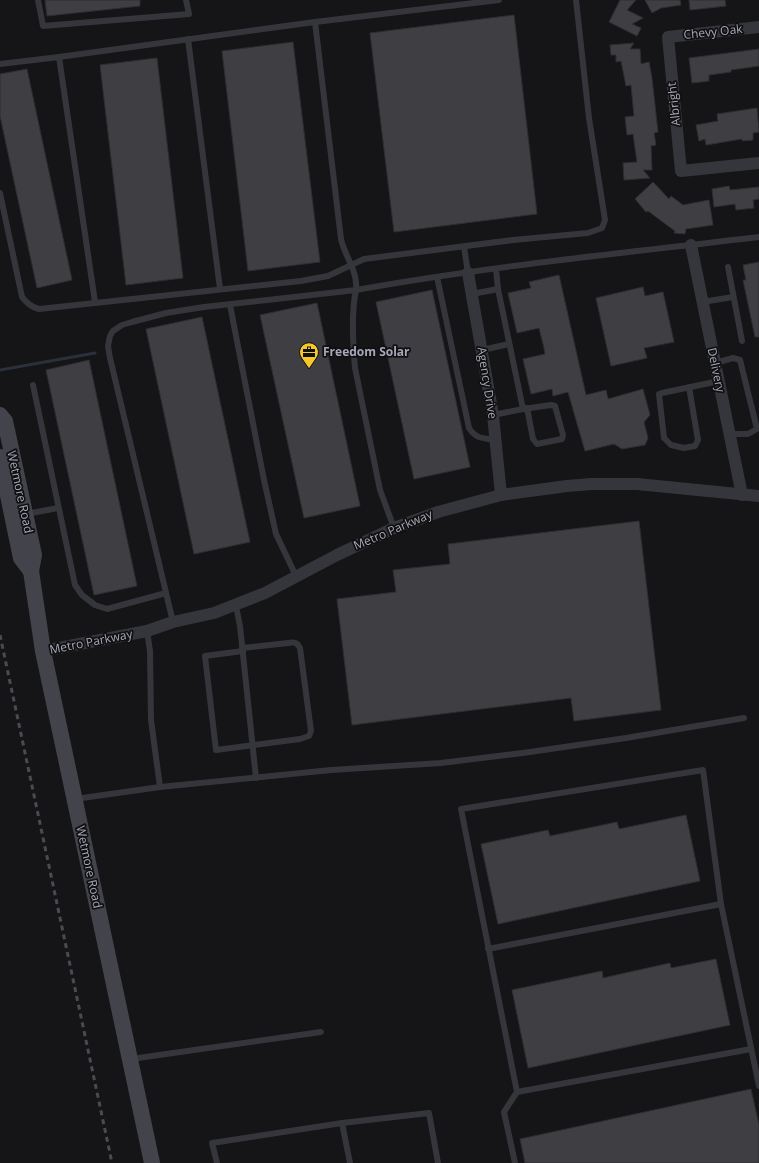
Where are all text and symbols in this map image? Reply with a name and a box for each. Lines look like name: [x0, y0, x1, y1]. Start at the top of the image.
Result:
street label: Chevy Oak: [683, 20, 744, 43]
street label: Albright: [663, 81, 684, 127]
office icon: Freedom Solar: [298, 341, 320, 369]
place label: Freedom Solar: [323, 343, 410, 360]
street label: Agency Drive: [473, 346, 502, 420]
street label: Delivery: [703, 346, 730, 395]
street label: Wetmore Road: [3, 449, 38, 535]
street label: Metro Parkway: [351, 505, 436, 554]
street label: Metro Parkway: [48, 625, 135, 658]
street label: Wetmore Road: [72, 824, 107, 910]

